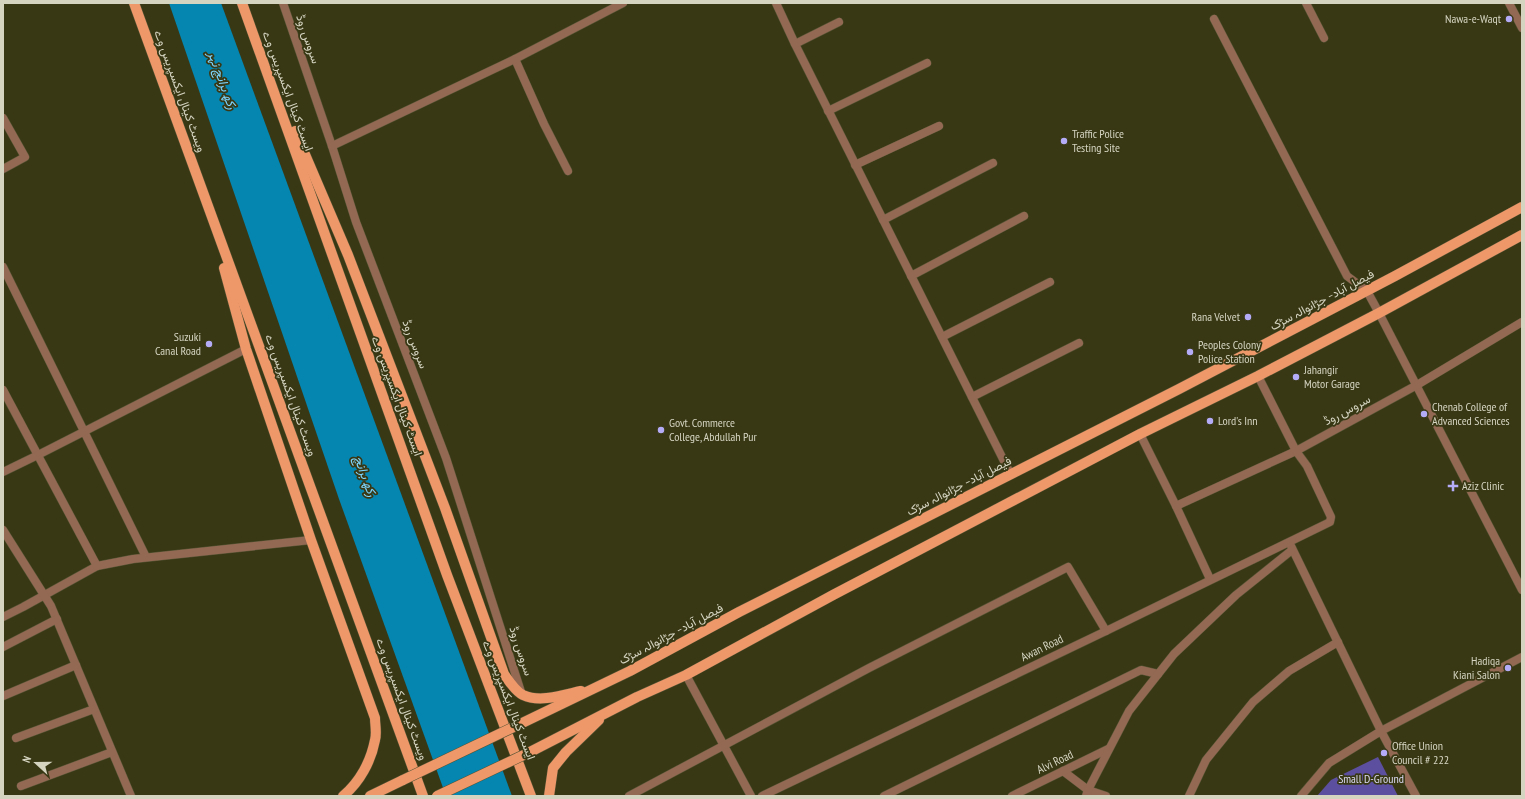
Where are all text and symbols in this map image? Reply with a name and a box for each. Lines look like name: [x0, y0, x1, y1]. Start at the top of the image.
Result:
place label: Nawa-e-Waqt: [1445, 11, 1502, 26]
street label: سروس روڈ: [292, 12, 324, 66]
marker: Nawa-e-Waqt: [1504, 14, 1514, 24]
street label: ویسٹ کینال ایکسپریس وے: [150, 28, 210, 154]
street label: ایسٹ کینال ایکسپریس وے: [259, 29, 317, 153]
water label: رکھ برانچ نہر: [203, 48, 241, 112]
place label: Traffic Police Testing Site: [1072, 126, 1124, 155]
marker: Traffic Police Testing Site: [1059, 136, 1069, 146]
street label: فیصل آباد– جڑانوالہ سڑک: [1267, 266, 1377, 334]
place label: Rana Velvet: [1191, 309, 1241, 324]
marker: Rana Velvet: [1243, 312, 1253, 322]
street label: سروس روڈ: [398, 317, 432, 371]
place label: Suzuki Canal Road: [155, 329, 201, 358]
street label: ویسٹ کینال ایکسپریس وے: [261, 332, 321, 458]
street label: ایسٹ کینال ایکسپریس وے: [368, 334, 426, 458]
place label: Peoples Colony Police Station: [1198, 337, 1261, 366]
marker: Suzuki Canal Road: [204, 339, 214, 349]
marker: Peoples Colony Police Station: [1185, 347, 1195, 357]
place label: Jahangir Motor Garage: [1303, 362, 1360, 391]
marker: Jahangir Motor Garage: [1291, 372, 1301, 382]
street label: سروس روڈ: [1321, 391, 1373, 429]
place label: Chenab College of Advanced Sciences: [1432, 399, 1510, 428]
marker: Chenab College of Advanced Sciences: [1419, 409, 1429, 419]
place label: Lord's Inn: [1218, 413, 1258, 428]
place label: Govt. Commerce College, Abdullah Pur: [669, 415, 757, 444]
marker: Lord's Inn: [1205, 416, 1215, 426]
marker: Govt. Commerce College, Abdullah Pur: [656, 425, 666, 435]
water label: رکھ برانچ: [349, 453, 381, 500]
street label: فیصل آباد– جڑانوالہ سڑک: [904, 453, 1014, 519]
place label: Aziz Clinic: [1462, 478, 1505, 493]
marker: Aziz Clinic: [1447, 480, 1459, 492]
street label: فیصل آباد– جڑانوالہ سڑک: [616, 600, 726, 668]
street label: سروس روڈ: [506, 624, 536, 678]
street label: Awan Road: [1018, 631, 1066, 664]
street label: ویسٹ کینال ایکسپریس وے: [372, 636, 432, 762]
street label: ایسٹ کینال ایکسپریس وے: [479, 638, 539, 762]
place label: Hadiqa Kiani Salon: [1453, 653, 1500, 682]
marker: Hadiqa Kiani Salon: [1503, 663, 1513, 673]
place label: Office Union Council # 222: [1392, 738, 1449, 767]
north arrow: [16, 743, 56, 783]
street label: Alvi Road: [1034, 746, 1075, 777]
marker: Office Union Council # 222: [1379, 748, 1389, 758]
text: N: [19, 754, 34, 765]
park label: Small D-Ground: [1338, 771, 1404, 786]

